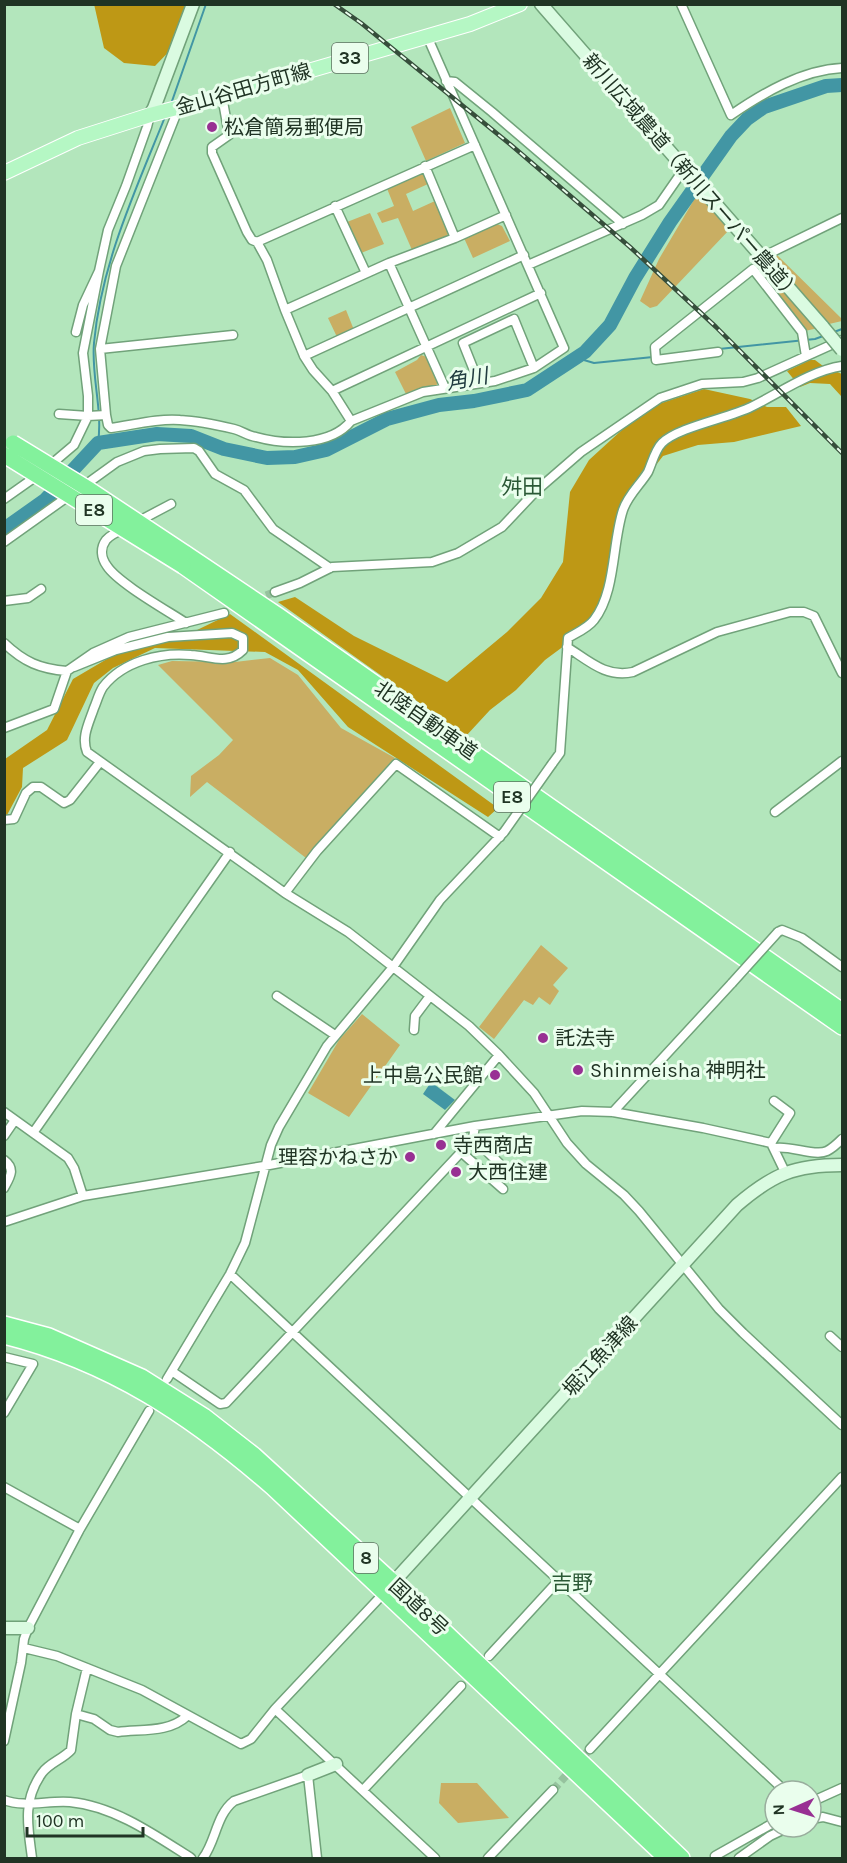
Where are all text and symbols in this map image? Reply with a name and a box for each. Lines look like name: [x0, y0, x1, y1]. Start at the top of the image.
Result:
road number: 33: [332, 43, 368, 73]
street label: 新川広域農道（新川スーパー農道）: [578, 49, 805, 306]
street label: 金山谷田方町線: [173, 59, 314, 120]
place label: 松倉簡易郵便局: [224, 116, 364, 139]
marker: 松倉簡易郵便局: [205, 120, 219, 134]
water label: 角川: [444, 363, 492, 394]
district label: 舛田: [501, 475, 543, 499]
road number: E8: [76, 495, 112, 525]
street label: 北陸自動車道: [370, 677, 481, 764]
road number: E8: [494, 782, 530, 812]
place label: 託法寺: [555, 1027, 615, 1050]
marker: 託法寺: [536, 1031, 550, 1045]
place label: Shinmeisha 神明社: [590, 1059, 765, 1082]
marker: Shinmeisha 神明社: [571, 1063, 585, 1077]
place label: 上中島公民館: [363, 1064, 483, 1087]
marker: 上中島公民館: [488, 1068, 502, 1082]
place label: 寺西商店: [453, 1134, 533, 1157]
marker: 寺西商店: [434, 1138, 448, 1152]
place label: 理容かねさか: [278, 1146, 398, 1169]
marker: 理容かねさか: [403, 1150, 417, 1164]
place label: 大西住建: [468, 1161, 548, 1184]
marker: 大西住建: [449, 1165, 463, 1179]
street label: 堀江魚津線: [558, 1311, 642, 1401]
road number: 8: [354, 1543, 378, 1573]
district label: 吉野: [551, 1571, 593, 1595]
street label: 国道8号: [384, 1574, 453, 1640]
north arrow: [763, 1779, 823, 1839]
scale bar: [27, 1800, 142, 1838]
text: N: [769, 1804, 788, 1816]
text: 100 m: [36, 1810, 84, 1832]

